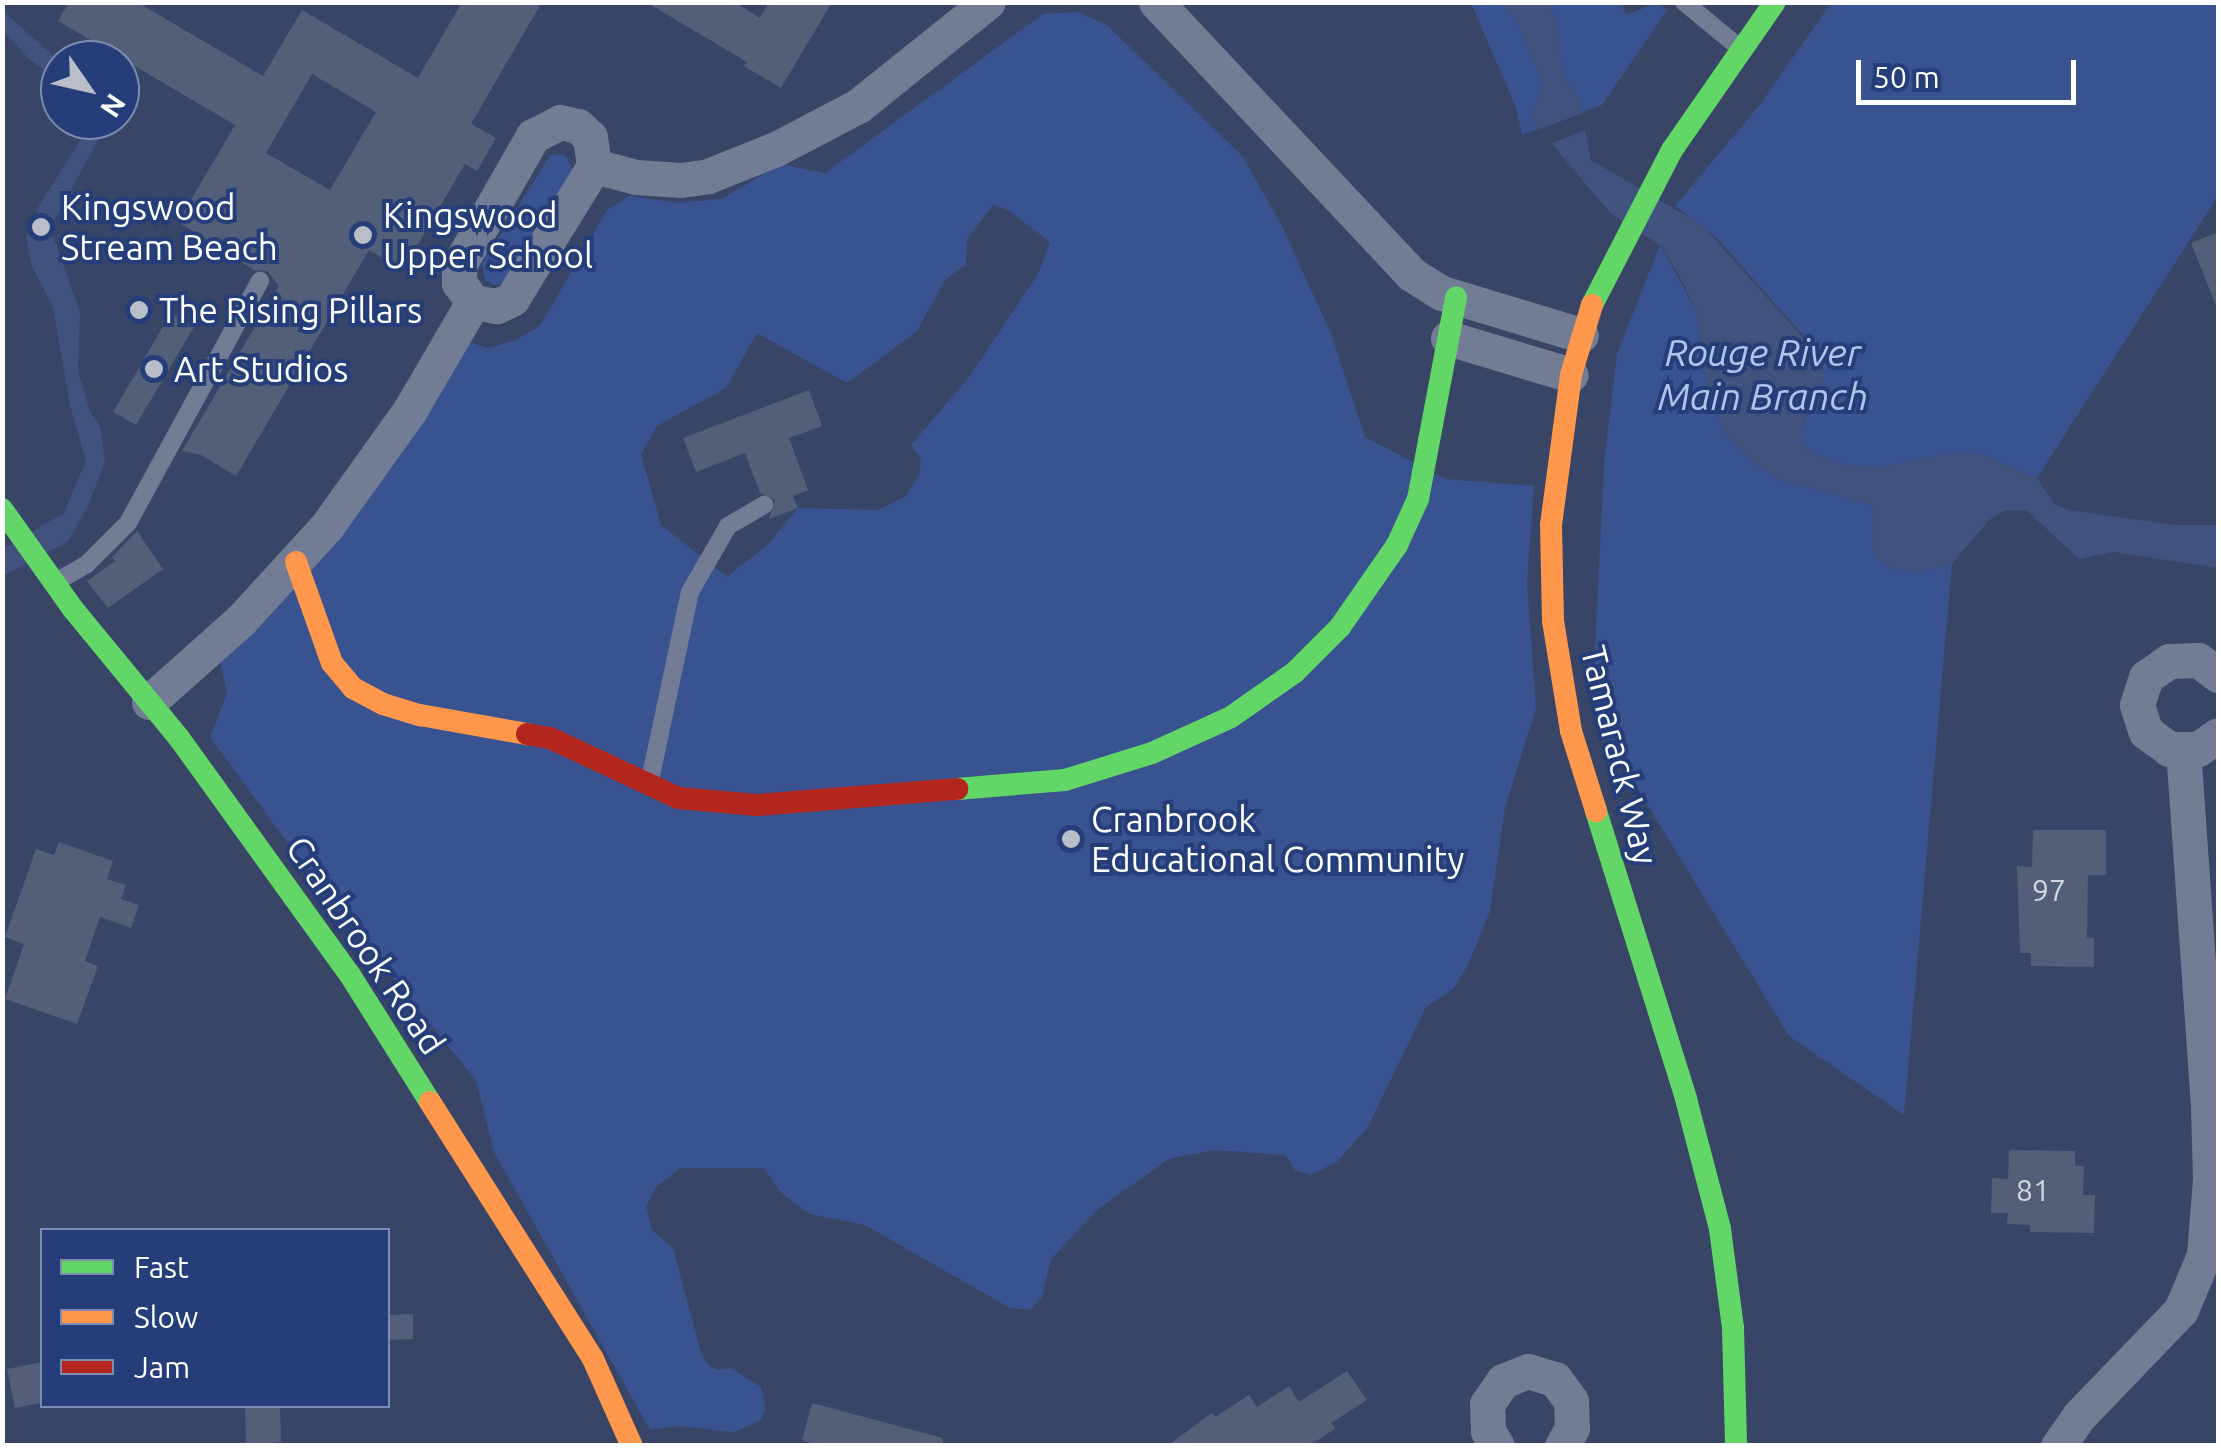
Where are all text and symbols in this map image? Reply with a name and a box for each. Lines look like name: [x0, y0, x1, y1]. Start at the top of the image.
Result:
north arrow: [40, 40, 140, 140]
scale bar: [1861, 40, 2081, 102]
text: 50 m: [1873, 60, 1940, 94]
text: N: [95, 89, 132, 123]
place label: Kingswood Stream Beach: [61, 186, 278, 268]
place label: Kingswood Upper School: [383, 194, 593, 276]
marker: Kingswood Stream Beach: [30, 216, 52, 238]
marker: Kingswood Upper School: [352, 224, 374, 246]
place label: The Rising Pillars: [159, 289, 422, 331]
marker: The Rising Pillars: [128, 299, 150, 321]
water label: Rouge River Main Branch: [1658, 330, 1868, 419]
place label: Art Studios: [174, 348, 349, 390]
marker: Art Studios: [143, 358, 165, 380]
street label: Tamarack Way: [1573, 641, 1667, 869]
place label: Cranbrook Educational Community: [1091, 798, 1464, 880]
street label: Cranbrook Road: [278, 828, 454, 1062]
marker: Cranbrook Educational Community: [1060, 828, 1082, 850]
house number: 97: [2032, 872, 2066, 908]
house number: 81: [2016, 1172, 2050, 1208]
legend: [40, 1228, 390, 1408]
text: Fast: [134, 1250, 189, 1284]
text: Slow: [134, 1300, 198, 1334]
text: Jam: [134, 1350, 190, 1384]

